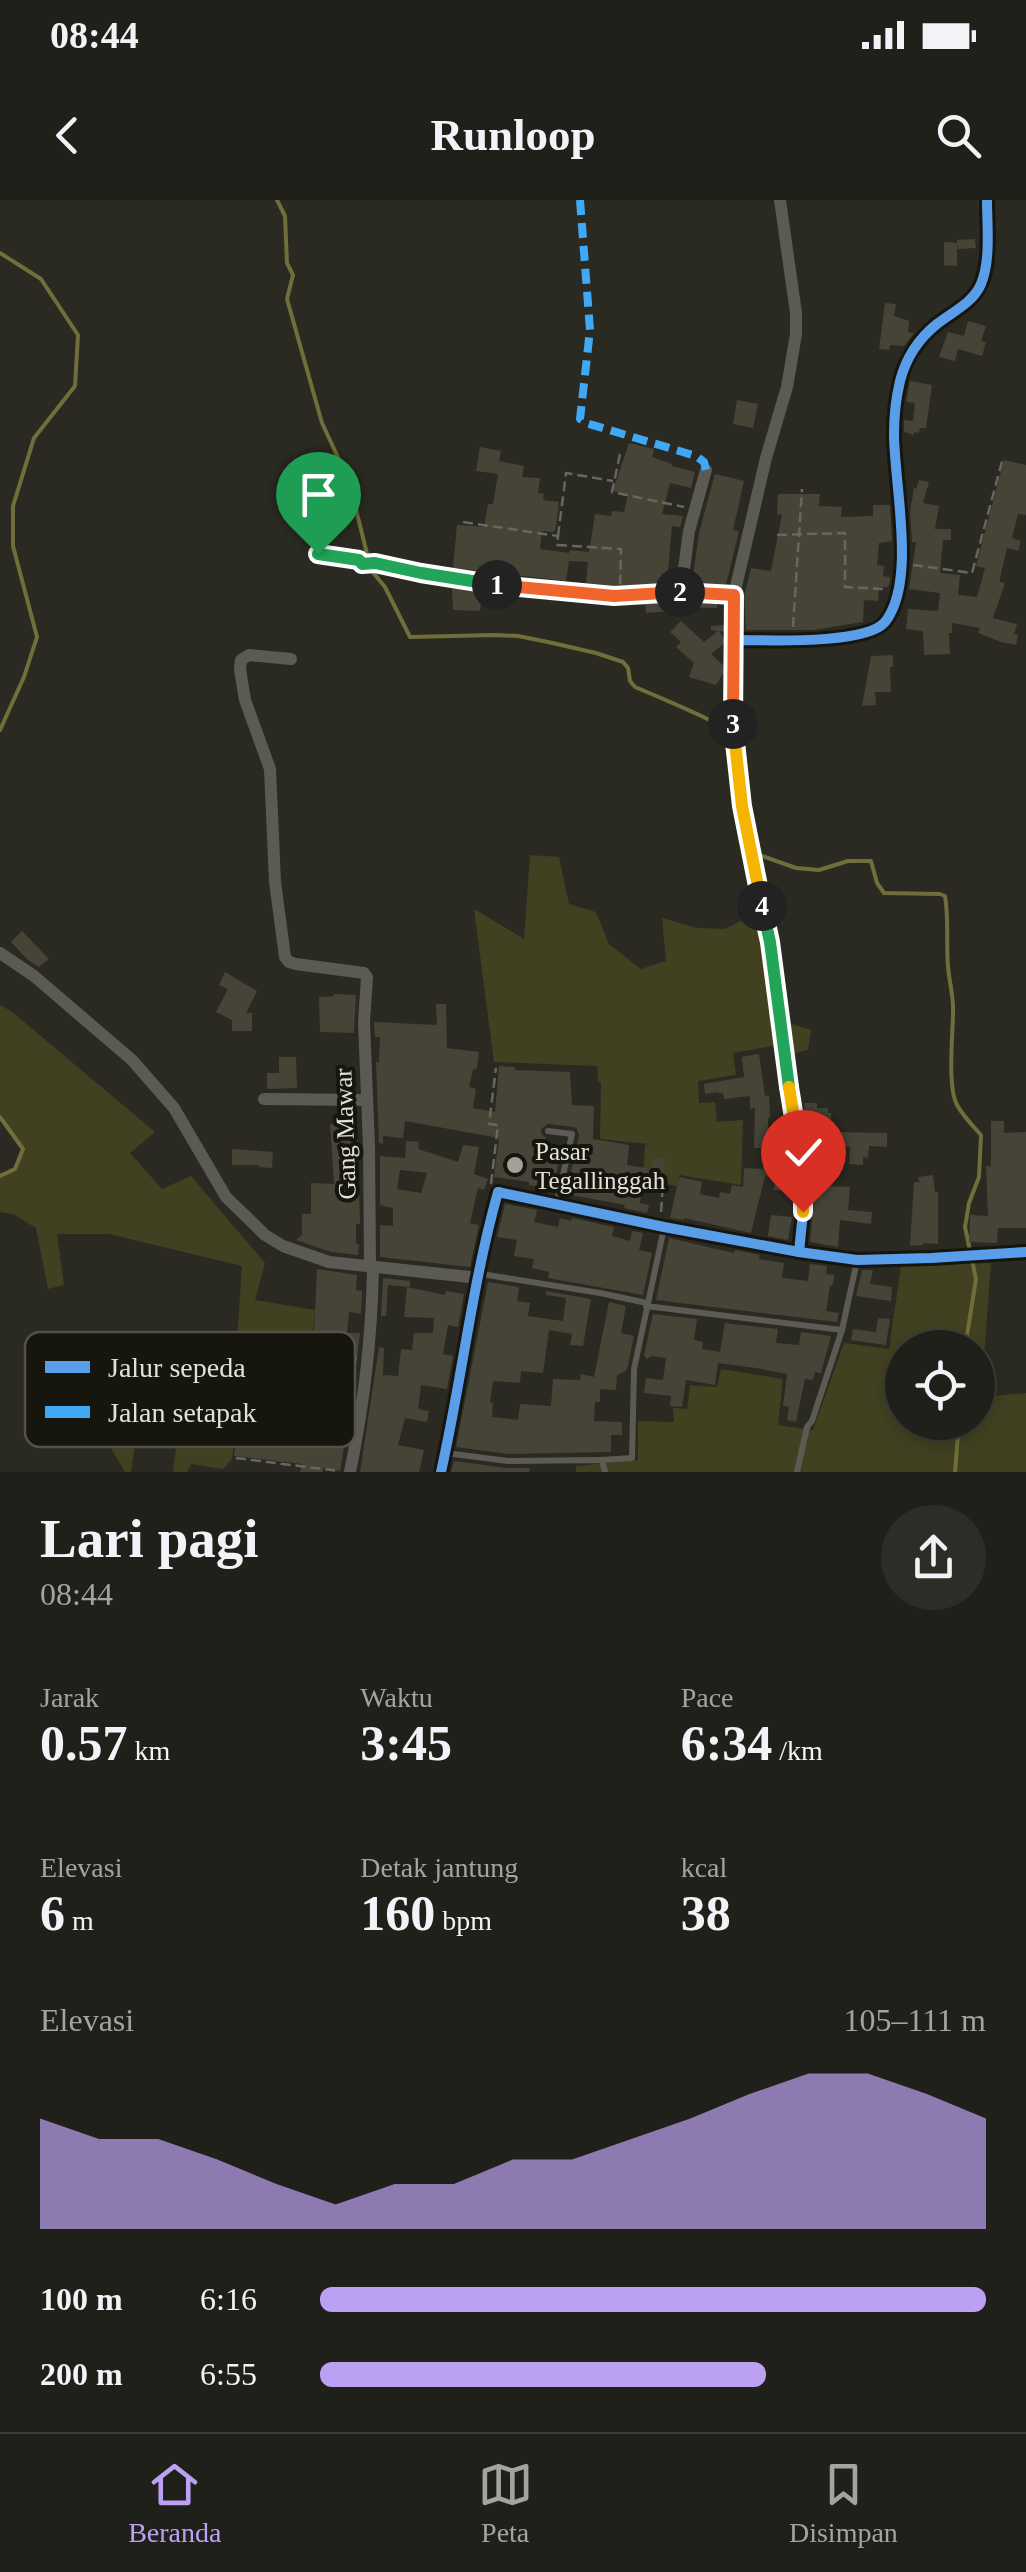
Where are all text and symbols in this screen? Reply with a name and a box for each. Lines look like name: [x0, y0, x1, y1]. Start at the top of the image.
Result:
text: 08:44: [50, 14, 139, 56]
icon: back: [40, 108, 95, 163]
icon: search: [931, 108, 986, 163]
text: Runloop: [430, 110, 596, 160]
pin: [276, 452, 361, 555]
icon: arrive: [291, 467, 346, 522]
pin: 1: [472, 560, 522, 610]
pin: 2: [655, 567, 705, 617]
text: 1: [490, 569, 504, 600]
text: 2: [673, 576, 687, 607]
pin: 3: [708, 699, 758, 749]
text: 3: [726, 708, 740, 739]
pin: 4: [737, 881, 787, 931]
text: 4: [755, 890, 769, 921]
street label: Gang Mawar: [329, 1067, 361, 1200]
pin: [761, 1110, 846, 1213]
icon: check: [776, 1125, 831, 1180]
place label: Pasar Tegallinggah: [535, 1138, 666, 1194]
marker: Pasar Tegallinggah: [504, 1154, 526, 1176]
map controls: [885, 1330, 995, 1440]
button: locate: [885, 1330, 995, 1440]
legend: [25, 1332, 355, 1447]
text: Jalur sepeda: [108, 1352, 246, 1383]
text: Jalan setapak: [108, 1397, 257, 1428]
button: share: [881, 1505, 986, 1610]
text: Lari pagi: [40, 1508, 259, 1569]
text: 08:44: [40, 1576, 113, 1612]
text: Jarak: [40, 1682, 99, 1713]
text: Waktu: [360, 1682, 433, 1713]
text: Pace: [681, 1682, 734, 1713]
text: 0.57: [40, 1715, 128, 1771]
text: 3:45: [360, 1715, 452, 1771]
text: 6:34: [681, 1715, 772, 1771]
text: km: [128, 1735, 170, 1766]
text: /km: [772, 1735, 823, 1766]
text: Elevasi: [40, 1852, 122, 1883]
text: Detak jantung: [360, 1852, 518, 1883]
text: kcal: [681, 1852, 727, 1883]
text: 6: [40, 1885, 65, 1941]
text: 160: [360, 1885, 435, 1941]
text: 38: [681, 1885, 731, 1941]
text: m: [65, 1905, 94, 1936]
text: bpm: [435, 1905, 492, 1936]
text: Elevasi: [40, 2002, 134, 2038]
text: 105–111 m: [843, 2002, 986, 2038]
text: 100 m: [40, 2281, 123, 2317]
text: 6:16: [200, 2281, 257, 2317]
text: 200 m: [40, 2356, 123, 2392]
text: 6:55: [200, 2356, 257, 2392]
tab: Beranda: [128, 2457, 221, 2549]
tab: Peta: [478, 2457, 533, 2549]
tab: Disimpan: [789, 2457, 898, 2549]

